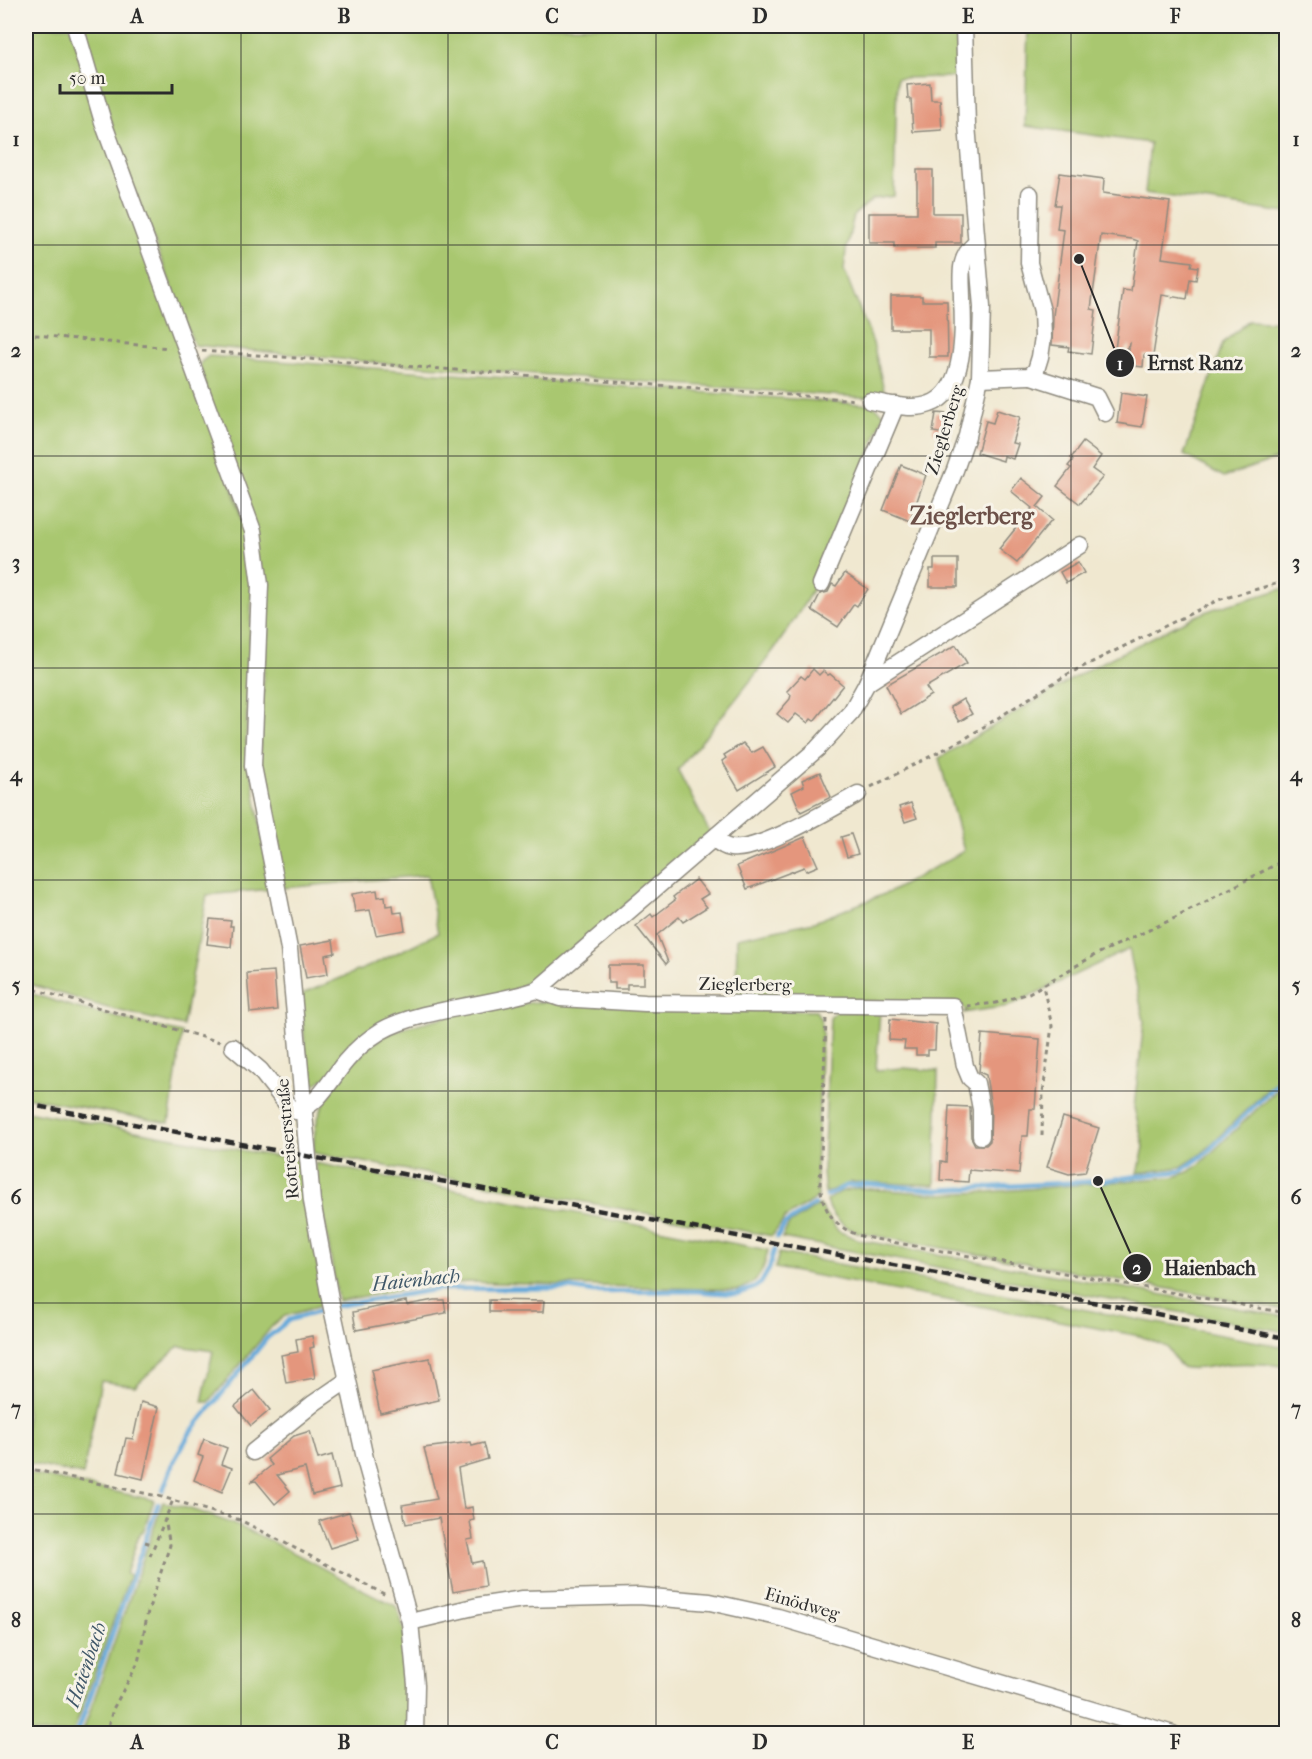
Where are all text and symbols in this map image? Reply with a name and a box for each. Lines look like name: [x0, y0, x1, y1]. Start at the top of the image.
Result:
text: A: [129, 5, 145, 28]
text: B: [337, 5, 351, 28]
text: C: [545, 5, 559, 28]
text: D: [752, 5, 768, 28]
text: E: [962, 5, 974, 28]
text: F: [1169, 5, 1181, 28]
scale bar: [60, 57, 172, 95]
text: 50 m: [69, 68, 106, 89]
text: 1: [12, 128, 20, 151]
text: 1: [1292, 128, 1300, 151]
text: 2: [11, 339, 21, 362]
text: 2: [1291, 339, 1301, 362]
callout: Ernst Ranz: [1105, 344, 1255, 382]
text: Ernst Ranz: [1147, 352, 1243, 375]
text: 1: [1117, 354, 1123, 375]
street label: Zieglerberg: [921, 382, 969, 477]
district label: Zieglerberg: [910, 502, 1035, 530]
text: 3: [12, 551, 20, 574]
text: 3: [1292, 551, 1300, 574]
text: 4: [9, 763, 23, 787]
text: 4: [1289, 763, 1303, 787]
text: 5: [12, 974, 21, 997]
street label: Zieglerberg: [698, 974, 792, 996]
text: 5: [1292, 974, 1301, 997]
street label: Rotreiserstraße: [272, 1078, 304, 1200]
text: 6: [11, 1186, 23, 1209]
text: 6: [1291, 1186, 1303, 1209]
callout: Haienbach: [1122, 1249, 1268, 1287]
text: Haienbach: [1164, 1257, 1257, 1280]
text: 2: [1132, 1258, 1142, 1279]
water label: Haienbach: [370, 1264, 461, 1296]
text: 7: [10, 1397, 21, 1420]
text: 7: [1290, 1397, 1301, 1420]
street label: Einödweg: [762, 1583, 842, 1625]
text: 8: [11, 1609, 21, 1632]
text: 8: [1291, 1609, 1301, 1632]
water label: Haienbach: [60, 1620, 111, 1711]
text: A: [129, 1731, 145, 1754]
text: B: [337, 1731, 351, 1754]
text: C: [545, 1731, 559, 1754]
text: D: [752, 1731, 768, 1754]
text: E: [962, 1731, 974, 1754]
text: F: [1169, 1731, 1181, 1754]

